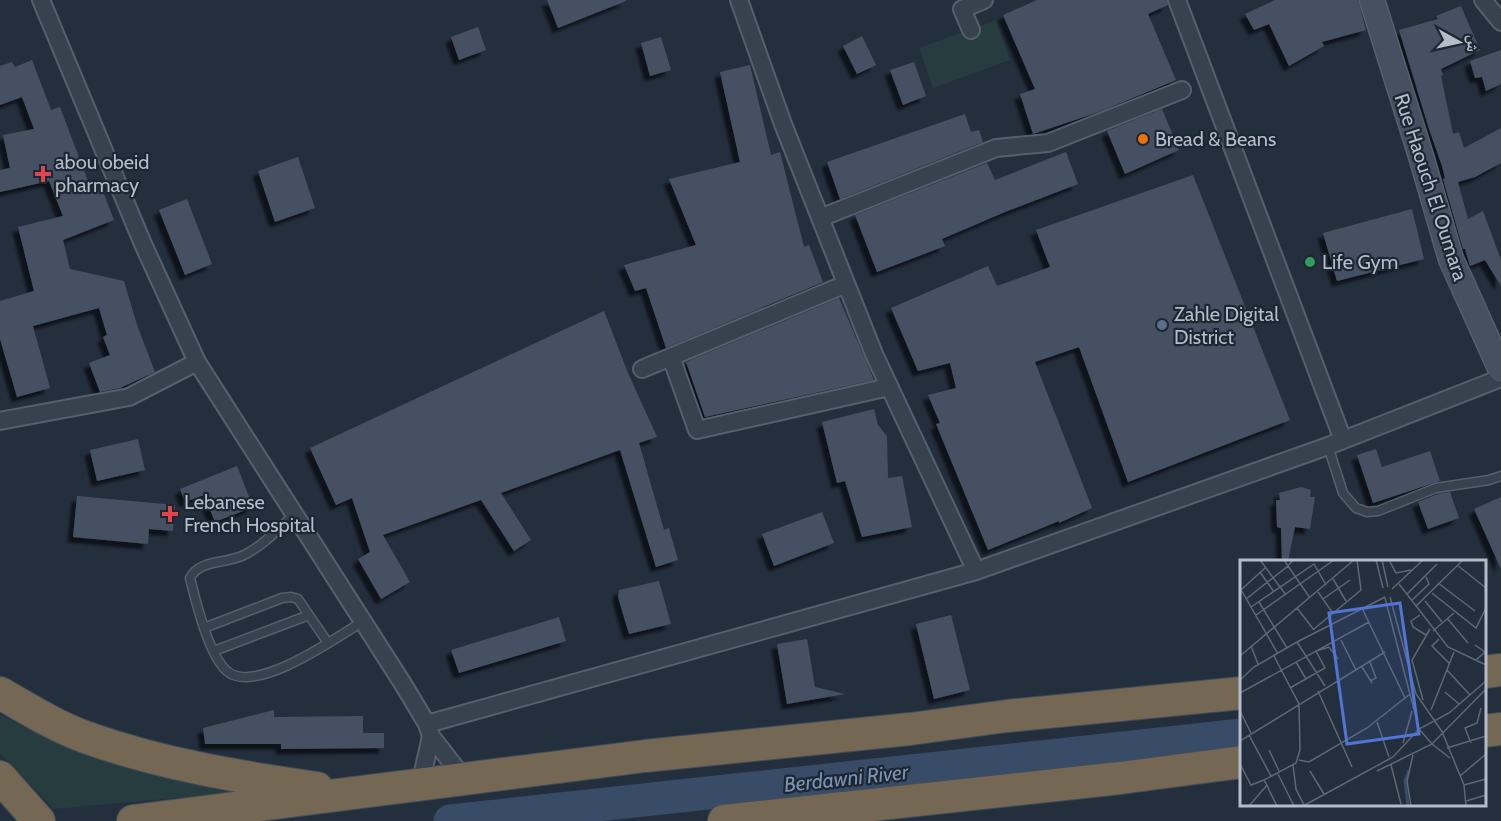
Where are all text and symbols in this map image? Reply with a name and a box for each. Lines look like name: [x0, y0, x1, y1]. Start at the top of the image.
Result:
north arrow: [1429, 12, 1489, 72]
text: ش: [1463, 34, 1484, 54]
street label: Rue Haouch El Oumara: [1389, 90, 1473, 284]
place label: Bread & Beans: [1155, 127, 1276, 151]
marker: Bread & Beans: [1136, 132, 1150, 146]
place label: abou obeid pharmacy: [55, 150, 149, 197]
marker: abou obeid pharmacy: [36, 167, 50, 181]
place label: Life Gym: [1322, 250, 1398, 274]
marker: Life Gym: [1303, 255, 1317, 269]
place label: Zahle Digital District: [1174, 302, 1279, 349]
marker: Zahle Digital District: [1155, 318, 1169, 332]
place label: Lebanese French Hospital: [184, 490, 315, 537]
marker: Lebanese French Hospital: [161, 505, 179, 523]
inset map: [1240, 560, 1486, 806]
water label: Berdawni River: [783, 759, 911, 797]

